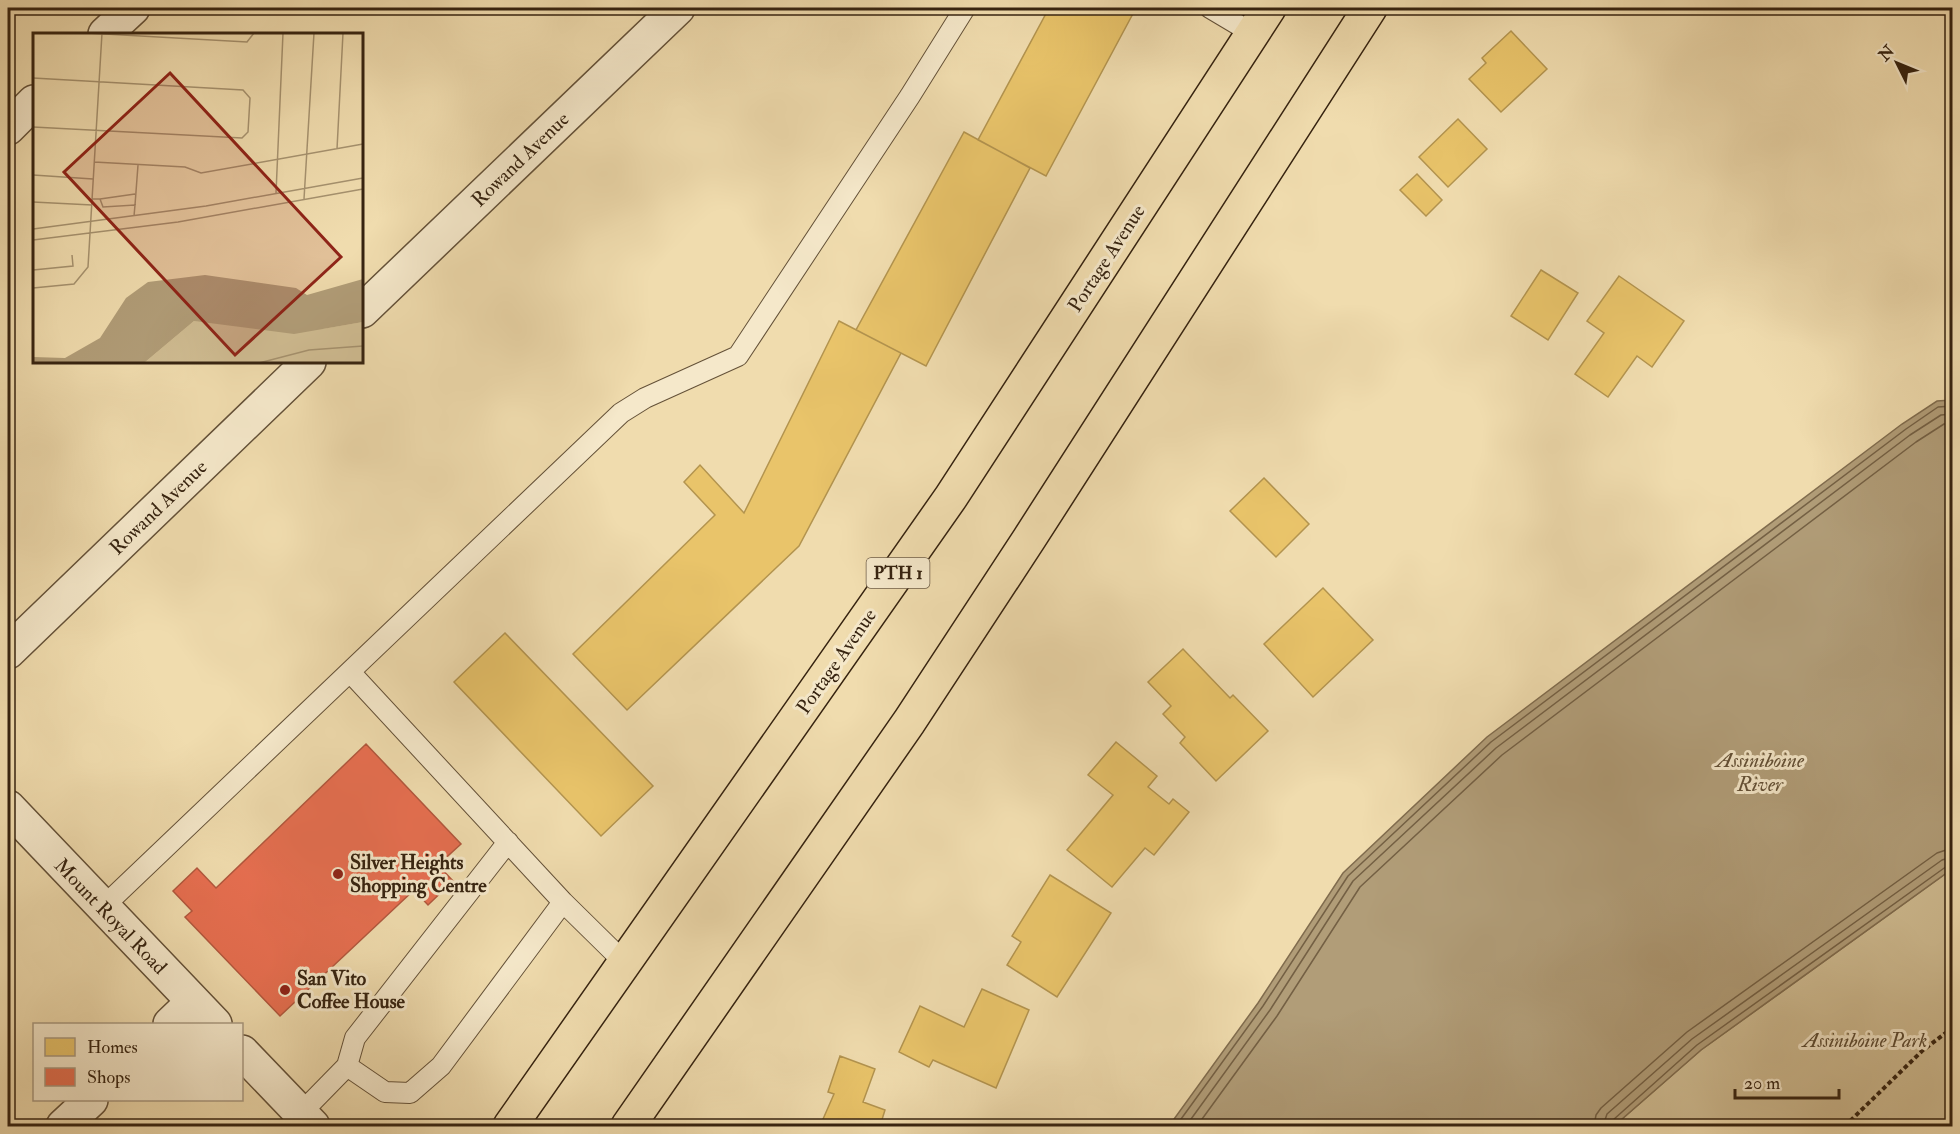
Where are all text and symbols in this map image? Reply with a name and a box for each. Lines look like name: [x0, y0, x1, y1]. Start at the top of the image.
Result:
inset map: [33, 33, 363, 363]
north arrow: [1867, 33, 1927, 93]
text: N: [1874, 41, 1899, 66]
street label: Rowand Avenue: [466, 106, 574, 212]
street label: Portage Avenue: [1062, 200, 1150, 317]
street label: Rowand Avenue: [104, 454, 212, 560]
road number: PTH 1: [866, 558, 930, 588]
street label: Portage Avenue: [791, 604, 882, 719]
water label: Assiniboine River: [1714, 747, 1805, 798]
place label: Silver Heights Shopping Centre: [350, 850, 487, 899]
street label: Mount Royal Road: [49, 853, 172, 980]
marker: Silver Heights Shopping Centre: [331, 867, 345, 881]
place label: San Vito Coffee House: [297, 966, 406, 1014]
marker: San Vito Coffee House: [278, 983, 292, 997]
legend: [33, 1023, 243, 1101]
park label: Assiniboine Park: [1801, 1028, 1927, 1053]
text: Homes: [87, 1036, 138, 1059]
scale bar: [1735, 1062, 1838, 1100]
text: Shops: [87, 1066, 130, 1089]
text: 20 m: [1744, 1072, 1780, 1095]

